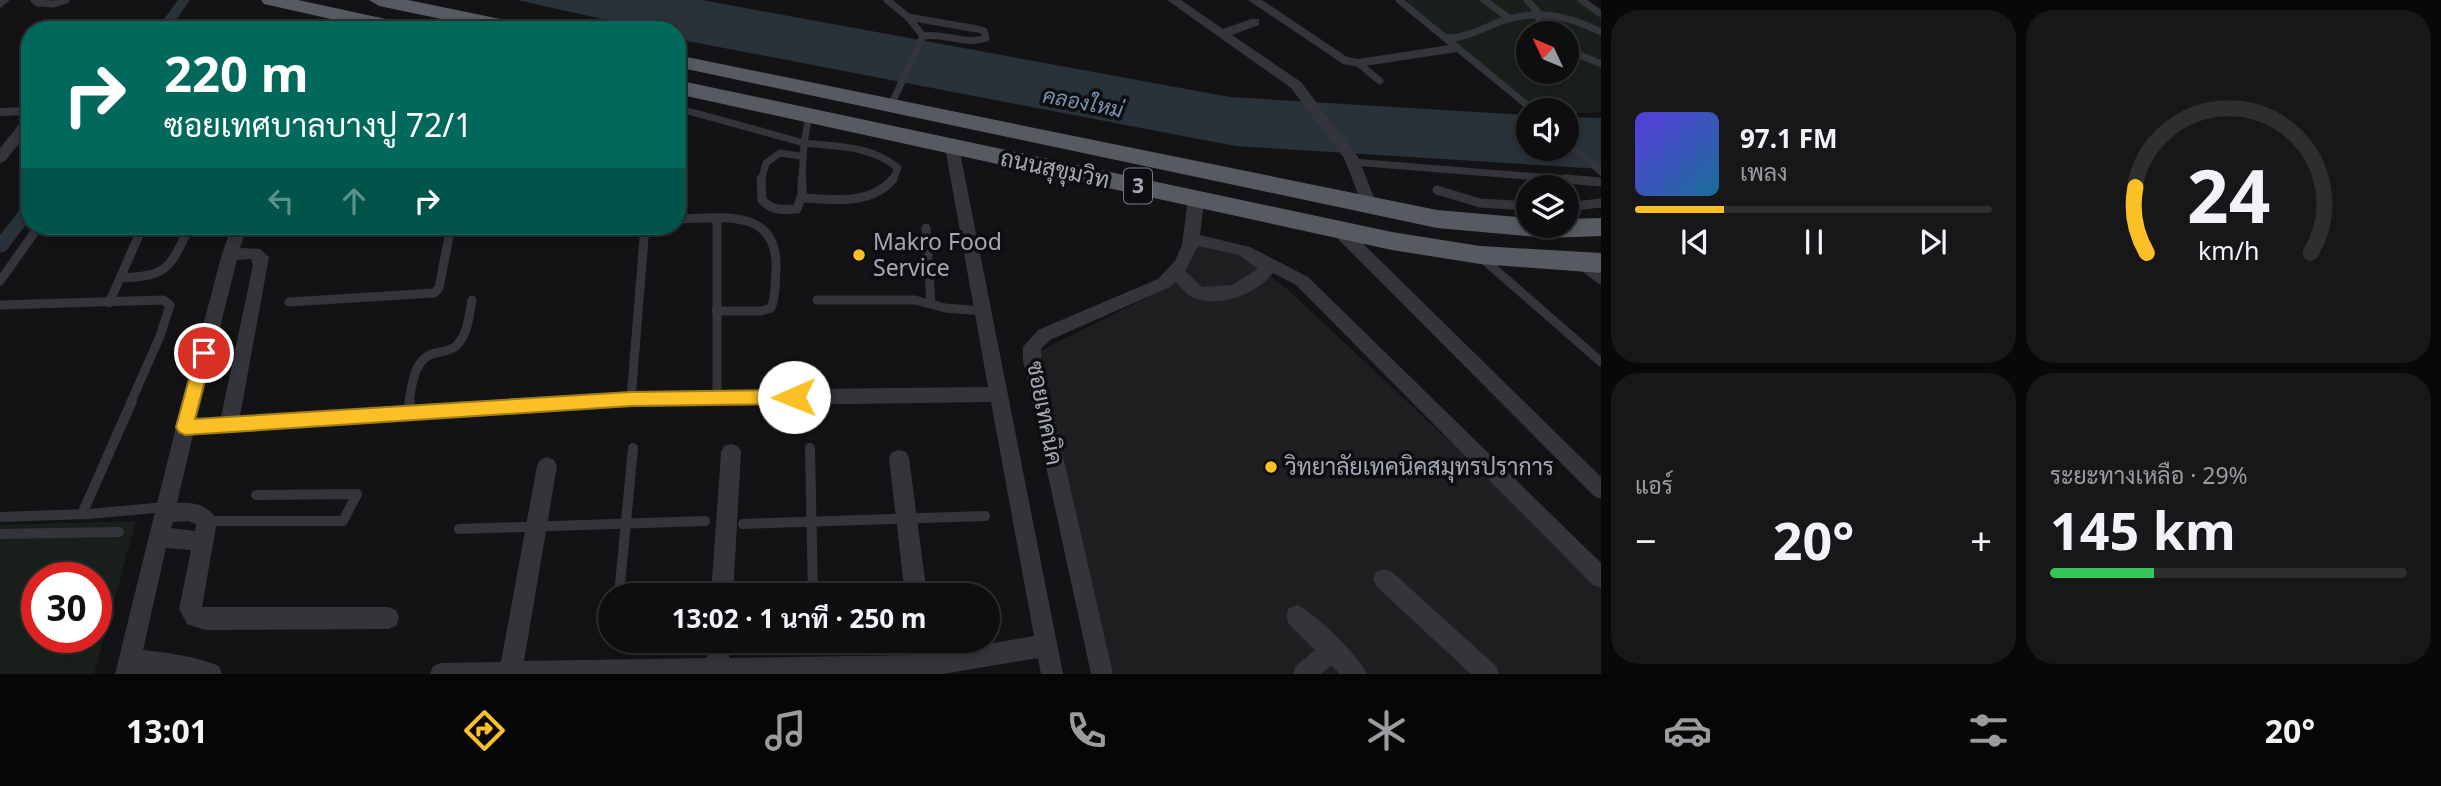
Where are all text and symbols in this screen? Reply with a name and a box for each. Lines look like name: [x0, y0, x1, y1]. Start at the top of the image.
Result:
north arrow: [1516, 21, 1578, 84]
map controls: [1516, 21, 1579, 238]
text: 220 m: [164, 40, 309, 106]
icon: right: [49, 49, 140, 140]
water label: คลองใหม่: [1041, 81, 1127, 124]
button: sound: [1516, 98, 1579, 161]
text: ซอยเทศบาลบางปู 72/1: [164, 103, 473, 146]
text: 97.1 FM: [1740, 120, 1837, 156]
street label: ถนนสุขุมวิท: [998, 141, 1113, 196]
text: 24: [2187, 145, 2270, 244]
text: เพลง: [1740, 156, 1787, 188]
road number: 3: [1124, 168, 1152, 204]
button: layers: [1516, 175, 1579, 238]
icon: left: [262, 182, 300, 220]
icon: ahead: [335, 182, 373, 220]
icon: right: [408, 182, 446, 220]
icon: previous: [1676, 223, 1714, 261]
icon: pause: [1795, 223, 1833, 261]
icon: next: [1914, 223, 1952, 261]
place label: Makro Food Service: [873, 225, 1002, 283]
text: km/h: [2198, 233, 2259, 267]
marker: Makro Food Service: [851, 247, 867, 263]
pin: [174, 323, 234, 383]
icon: arrive: [185, 334, 223, 372]
street label: ซอยเทคนิค: [1020, 358, 1072, 468]
position arrow: [757, 360, 831, 434]
place label: วิทยาลัยเทคนิคสมุทรปราการ: [1284, 450, 1554, 483]
marker: วิทยาลัยเทคนิคสมุทรปราการ: [1263, 459, 1279, 475]
text: ระยะทางเหลือ · 29%: [2050, 459, 2248, 491]
text: แอร์: [1635, 469, 1673, 501]
text: 145 km: [2050, 494, 2236, 565]
text: 20°: [1773, 504, 1854, 575]
text: −: [1635, 514, 1657, 566]
text: +: [1970, 514, 1992, 566]
speed limit sign: 30: [21, 562, 112, 653]
text: 13:02 · 1 นาที · 250 m: [672, 600, 926, 636]
icon: directions: [460, 706, 509, 755]
icon: music: [761, 706, 810, 755]
icon: phone: [1062, 706, 1111, 755]
icon: climate: [1362, 706, 1411, 755]
icon: car: [1663, 706, 1712, 755]
icon: filters: [1964, 706, 2013, 755]
text: 13:01: [126, 709, 208, 752]
text: 20°: [2265, 709, 2315, 752]

